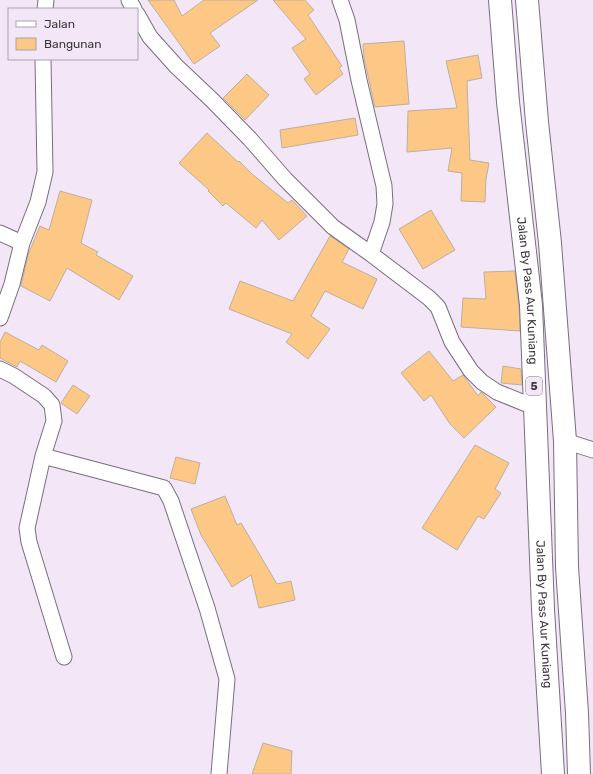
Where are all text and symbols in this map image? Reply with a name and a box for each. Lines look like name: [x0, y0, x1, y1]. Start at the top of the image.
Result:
legend: [8, 8, 138, 60]
text: Jalan: [44, 17, 75, 31]
text: Bangunan: [44, 37, 101, 51]
street label: Jalan By Pass Aur Kuniang: [514, 216, 540, 365]
road number: 5: [526, 377, 542, 395]
street label: Jalan By Pass Aur Kuniang: [533, 540, 555, 689]

